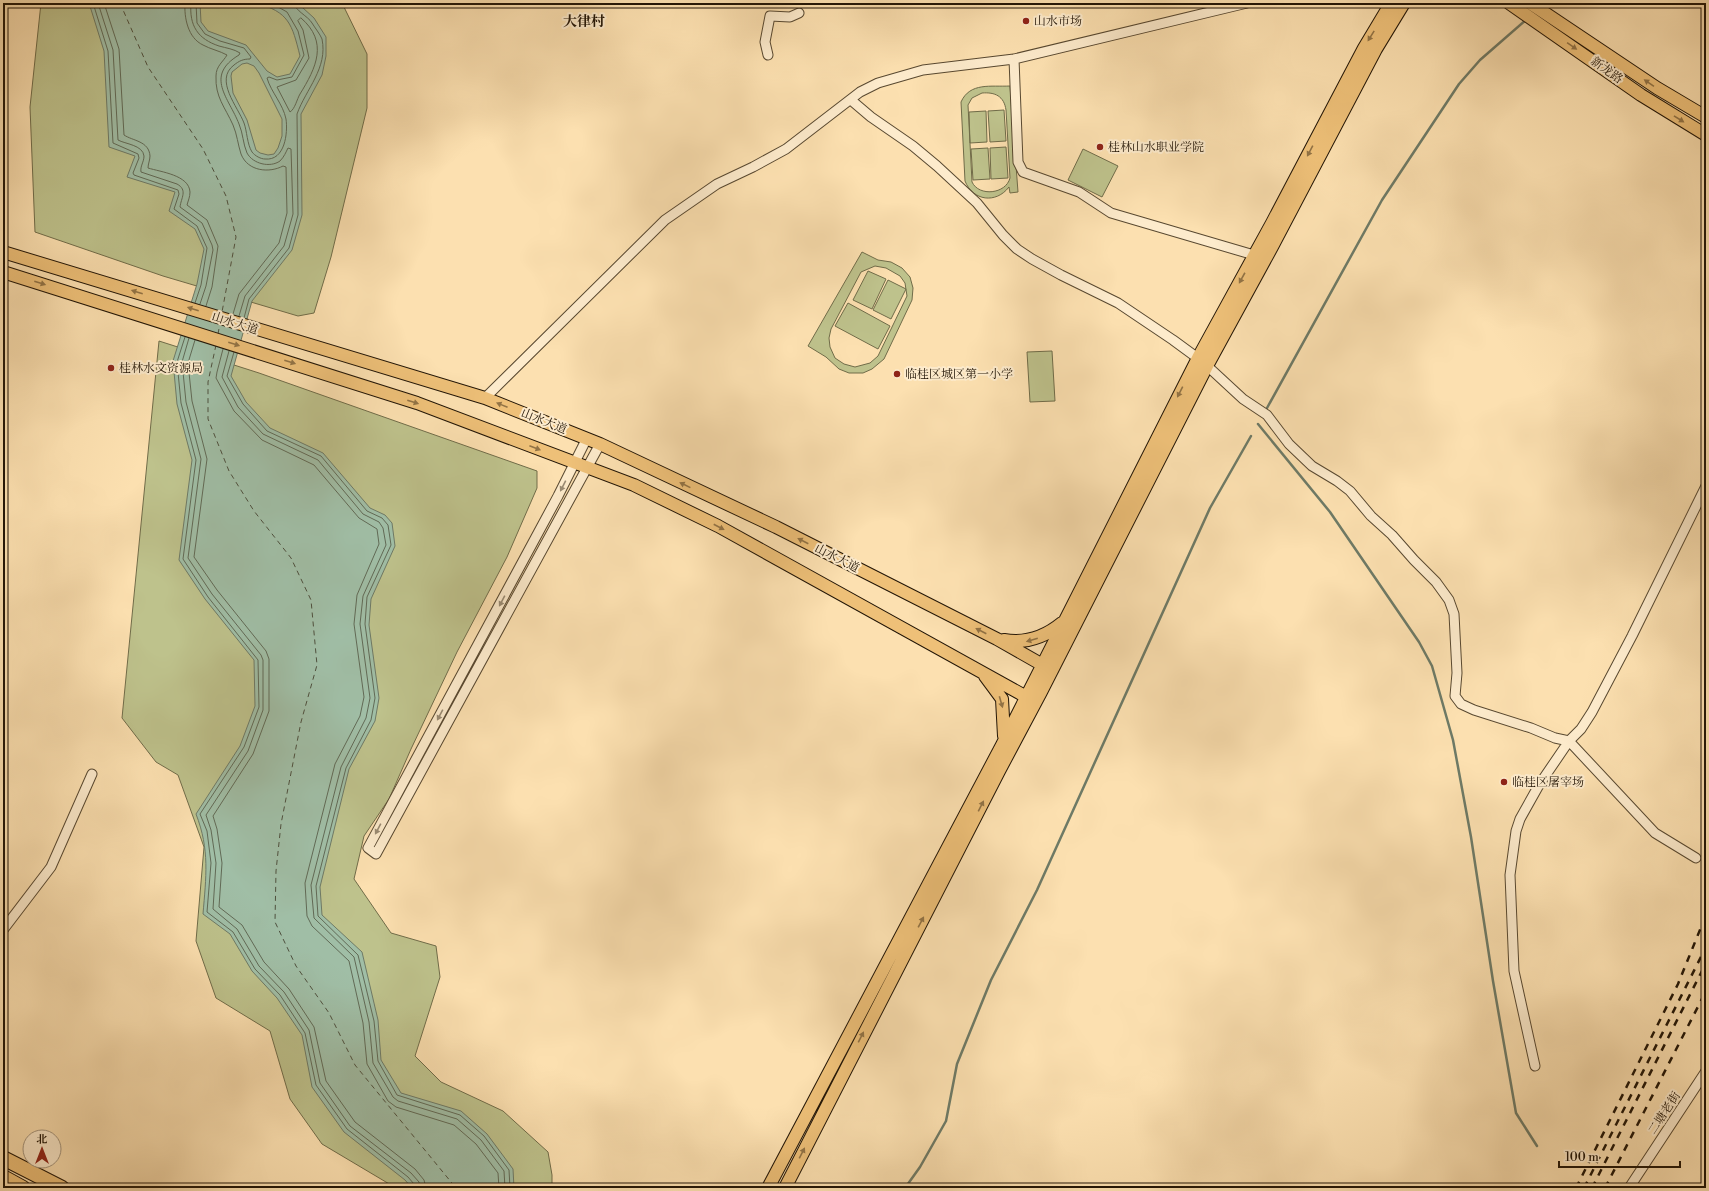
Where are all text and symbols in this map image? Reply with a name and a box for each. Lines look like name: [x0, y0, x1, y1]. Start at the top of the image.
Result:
district label: 大律村: [563, 13, 605, 31]
place label: 山水市场: [1034, 14, 1082, 29]
marker: 山水市场: [1021, 16, 1031, 26]
one-way arrow: [1367, 31, 1375, 41]
one-way arrow: [1567, 42, 1577, 50]
street label: 新龙路: [1588, 54, 1626, 87]
one-way arrow: [1643, 79, 1654, 87]
one-way arrow: [1674, 115, 1685, 122]
place label: 桂林山水职业学院: [1108, 140, 1204, 155]
marker: 桂林山水职业学院: [1095, 142, 1105, 152]
one-way arrow: [1306, 145, 1313, 157]
one-way arrow: [1238, 272, 1245, 284]
one-way arrow: [35, 280, 47, 286]
one-way arrow: [131, 289, 143, 295]
one-way arrow: [187, 306, 199, 312]
street label: 山水大道: [210, 309, 260, 338]
one-way arrow: [228, 341, 240, 347]
one-way arrow: [284, 359, 296, 365]
place label: 桂林水文资源局: [119, 361, 203, 376]
marker: 桂林水文资源局: [106, 363, 116, 373]
place label: 临桂区城区第一小学: [905, 367, 1013, 382]
marker: 临桂区城区第一小学: [892, 369, 902, 379]
one-way arrow: [1177, 386, 1183, 398]
one-way arrow: [408, 399, 420, 405]
one-way arrow: [496, 401, 508, 407]
street label: 山水大道: [519, 406, 569, 437]
one-way arrow: [529, 445, 541, 451]
one-way arrow: [560, 480, 566, 492]
one-way arrow: [680, 482, 691, 488]
one-way arrow: [713, 523, 724, 530]
one-way arrow: [797, 538, 809, 544]
street label: 山水大道: [812, 541, 862, 576]
one-way arrow: [498, 595, 505, 606]
one-way arrow: [975, 628, 987, 635]
one-way arrow: [1026, 637, 1038, 643]
one-way arrow: [998, 696, 1004, 708]
one-way arrow: [436, 709, 443, 721]
place label: 临桂区屠宰场: [1512, 775, 1584, 790]
marker: 临桂区屠宰场: [1499, 777, 1509, 787]
one-way arrow: [977, 800, 984, 812]
one-way arrow: [374, 823, 381, 835]
one-way arrow: [918, 916, 925, 928]
one-way arrow: [858, 1031, 864, 1043]
street label: 二塘老街: [1645, 1088, 1684, 1137]
north arrow: [22, 1129, 62, 1169]
text: 北: [37, 1133, 48, 1147]
scale bar: [1559, 1143, 1680, 1169]
one-way arrow: [799, 1147, 805, 1159]
text: 100 m: [1565, 1150, 1599, 1165]

